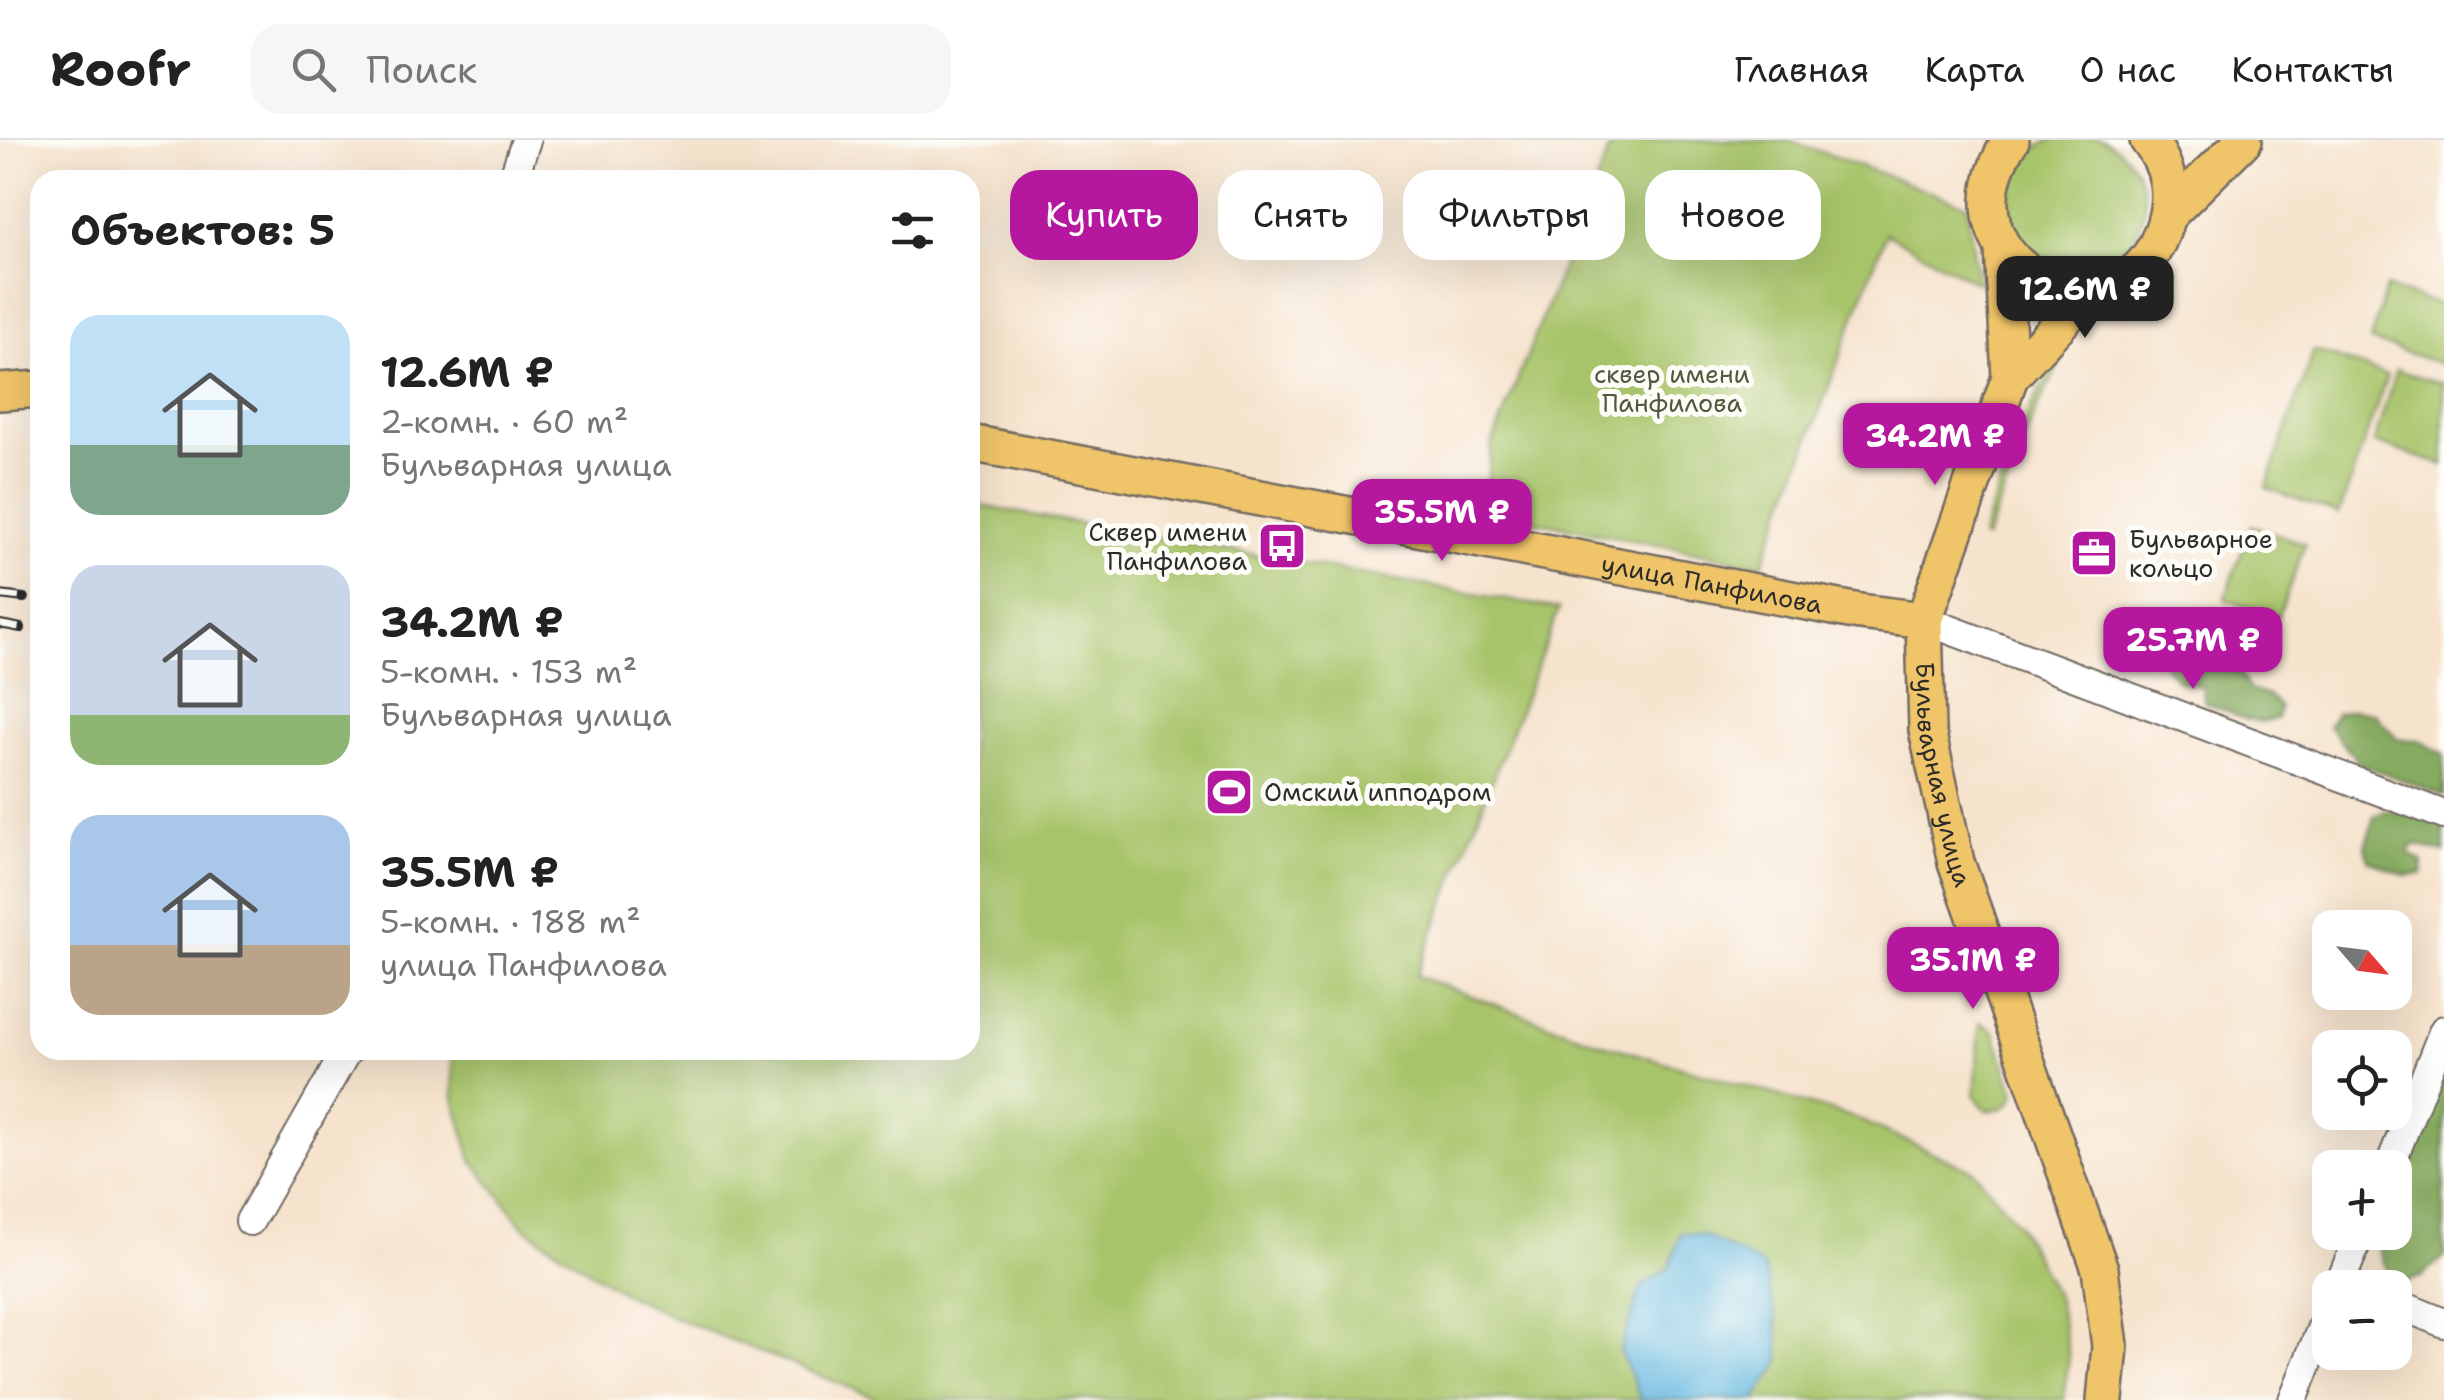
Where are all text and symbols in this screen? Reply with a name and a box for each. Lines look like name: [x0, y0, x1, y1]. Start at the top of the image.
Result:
search box: [251, 24, 951, 114]
text: Roofr: [50, 37, 191, 101]
icon: search: [286, 42, 341, 97]
text: Поиск: [366, 44, 477, 95]
text: Главная: [1734, 46, 1869, 93]
text: Карта: [1924, 46, 2025, 93]
text: О нас: [2080, 46, 2176, 93]
text: Контакты: [2231, 46, 2394, 93]
chip: Купить: [1010, 170, 1198, 260]
chip: Снять: [1218, 170, 1383, 260]
chip: Фильтры: [1403, 170, 1625, 260]
chip: Новое: [1645, 170, 1821, 260]
text: Объектов: 5: [70, 202, 335, 258]
icon: filters: [885, 203, 940, 258]
pin: 12.6M ₽: [1993, 256, 2177, 341]
text: 12.6M ₽: [2019, 267, 2151, 310]
text: 12.6M ₽: [380, 344, 554, 400]
icon: home: [150, 355, 270, 475]
park label: сквер имени Панфилова: [1594, 357, 1750, 420]
text: 2-комн. · 60 m²: [380, 400, 628, 443]
pin: 34.2M ₽: [1843, 403, 2027, 488]
text: 34.2M ₽: [1865, 414, 2005, 457]
text: Бульварная улица: [380, 443, 672, 486]
pin: 35.5M ₽: [1350, 479, 1534, 564]
text: 35.5M ₽: [1374, 490, 1510, 533]
place label: Сквер имени Панфилова: [1088, 515, 1247, 578]
bus stop icon: Сквер имени Панфилова: [1256, 520, 1308, 572]
place label: Бульварное кольцо: [2129, 522, 2273, 585]
office icon: Бульварное кольцо: [2068, 527, 2120, 579]
street label: улица Панфилова: [1598, 546, 1825, 622]
text: 34.2M ₽: [380, 594, 564, 650]
icon: home: [150, 605, 270, 725]
pin: 25.7M ₽: [2101, 607, 2285, 692]
text: 25.7M ₽: [2125, 618, 2261, 661]
text: 5-комн. · 153 m²: [380, 650, 637, 693]
street label: Бульварная улица: [1908, 662, 1980, 891]
text: Бульварная улица: [380, 693, 672, 736]
sports icon: Омский ипподром: [1203, 766, 1255, 818]
place label: Омский ипподром: [1264, 775, 1491, 809]
text: 35.5M ₽: [380, 844, 559, 900]
icon: home: [150, 855, 270, 975]
text: 5-комн. · 188 m²: [380, 900, 641, 943]
north arrow: [2312, 910, 2412, 1010]
map controls: [2312, 910, 2412, 1370]
pin: 35.1M ₽: [1881, 927, 2065, 1012]
text: 35.1M ₽: [1909, 938, 2037, 981]
text: улица Панфилова: [380, 943, 667, 986]
button: locate: [2312, 1030, 2412, 1130]
button: +: [2312, 1150, 2412, 1250]
button: −: [2312, 1270, 2412, 1370]

